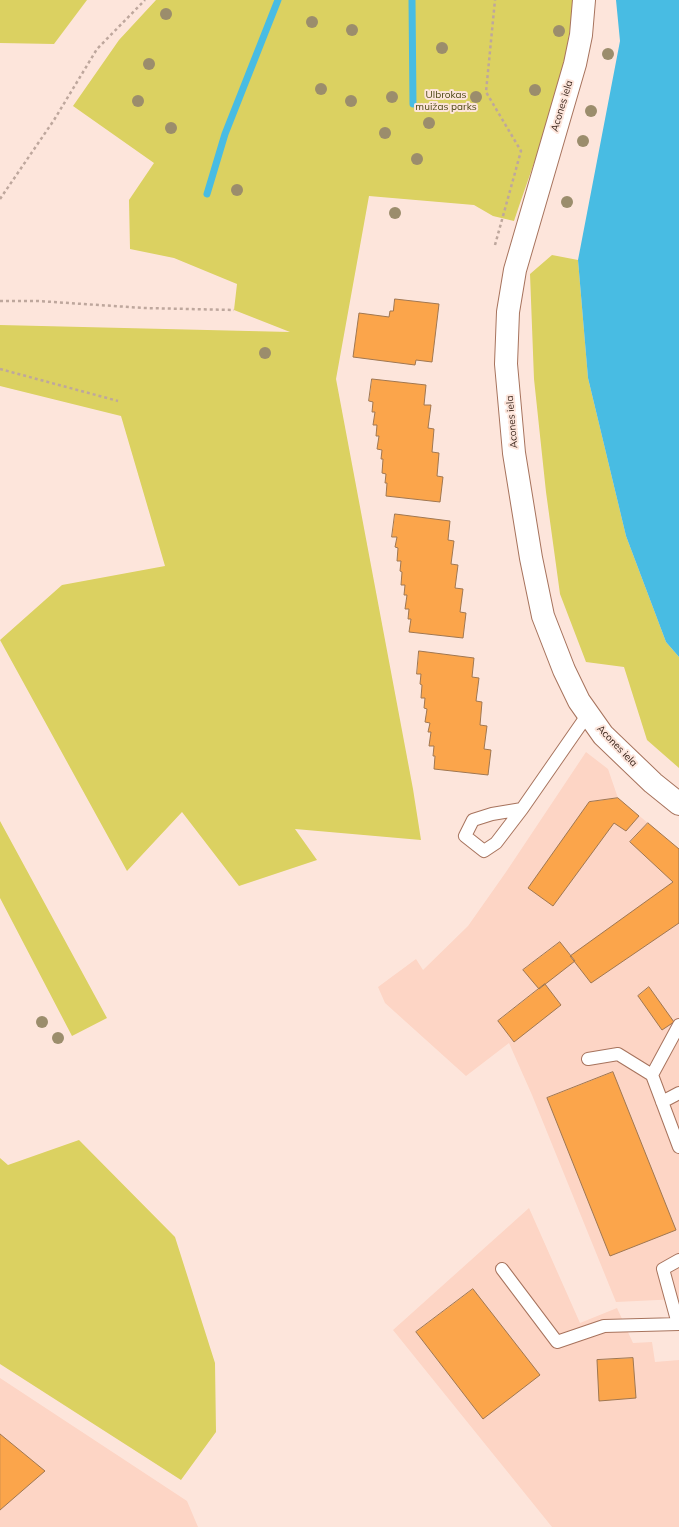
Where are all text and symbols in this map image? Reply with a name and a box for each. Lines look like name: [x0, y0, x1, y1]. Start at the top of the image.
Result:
street label: Acones iela: [549, 79, 575, 133]
park label: Ulbrokas muižas parks: [415, 89, 477, 112]
street label: Acones iela: [504, 395, 520, 449]
street label: Acones iela: [594, 723, 640, 769]

